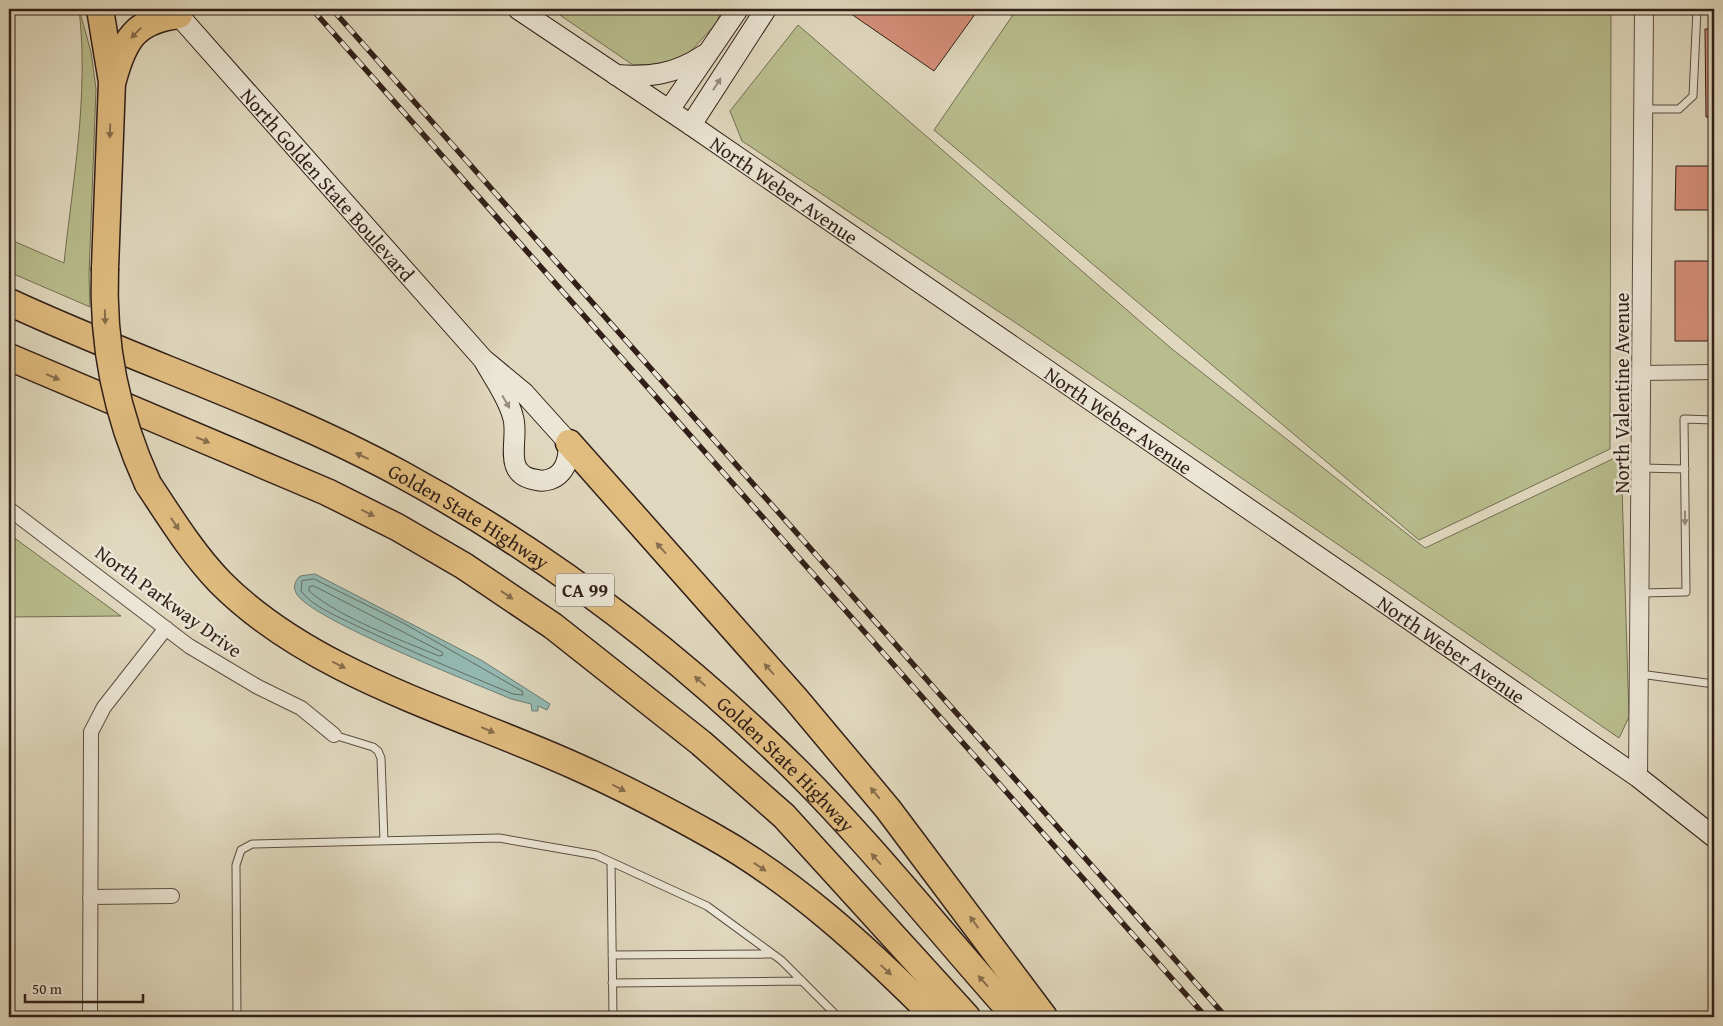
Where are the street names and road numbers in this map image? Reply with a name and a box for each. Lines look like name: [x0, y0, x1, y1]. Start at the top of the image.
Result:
street label: North Golden State Boulevard: [234, 81, 422, 288]
street label: North Weber Avenue: [705, 128, 864, 251]
street label: North Valentine Avenue: [1607, 293, 1636, 493]
street label: North Weber Avenue: [1039, 359, 1199, 481]
street label: Golden State Highway: [383, 455, 556, 576]
street label: North Parkway Drive: [90, 538, 248, 664]
road number: CA 99: [556, 574, 614, 606]
street label: North Weber Avenue: [1372, 588, 1532, 710]
street label: Golden State Highway: [711, 688, 862, 838]

